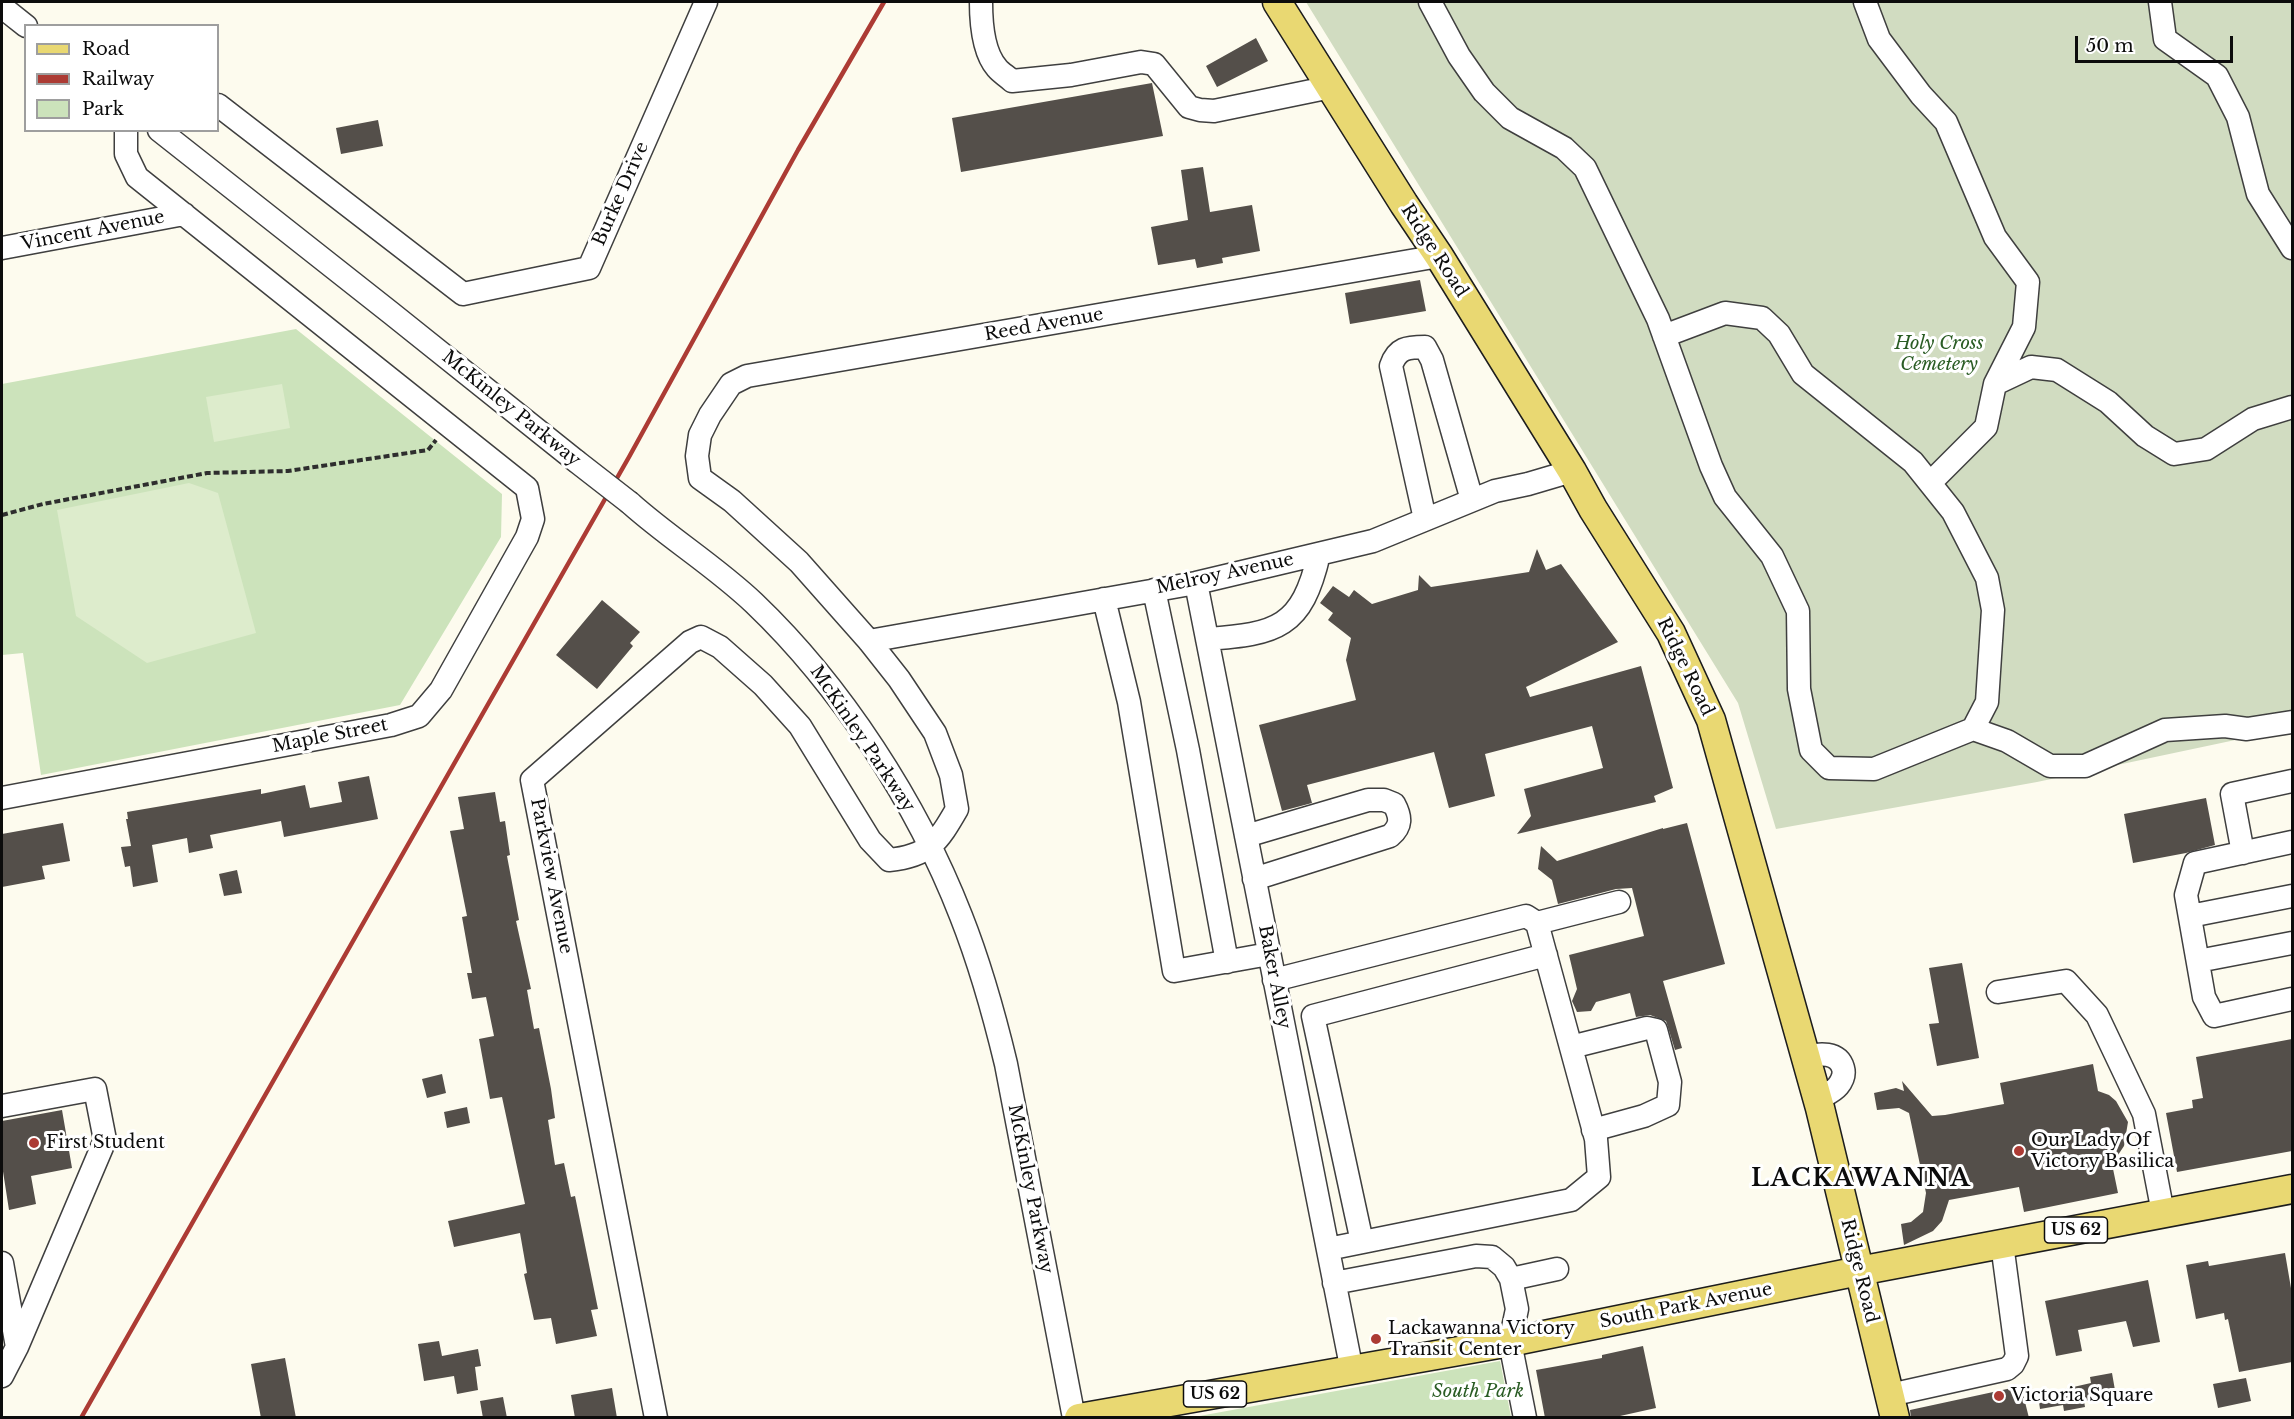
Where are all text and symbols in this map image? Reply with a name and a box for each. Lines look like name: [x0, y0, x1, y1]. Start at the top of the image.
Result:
legend: [24, 24, 219, 132]
scale bar: [2078, 24, 2236, 62]
text: 50 m: [2086, 35, 2134, 57]
text: Road: [82, 38, 130, 60]
text: Railway: [82, 68, 154, 90]
text: Park: [82, 98, 124, 120]
street label: Burke Drive: [588, 139, 654, 249]
street label: Ridge Road: [1396, 200, 1472, 302]
street label: Vincent Avenue: [20, 207, 166, 255]
street label: Reed Avenue: [983, 304, 1105, 346]
park label: Holy Cross Cemetery: [1894, 333, 1984, 376]
street label: McKinley Parkway: [437, 346, 585, 472]
street label: Melroy Avenue: [1154, 549, 1296, 599]
street label: Ridge Road: [1652, 614, 1718, 720]
street label: McKinley Parkway: [805, 662, 919, 816]
street label: Maple Street: [270, 714, 390, 758]
street label: Parkview Avenue: [525, 796, 577, 956]
street label: Baker Alley: [1253, 923, 1295, 1031]
street label: McKinley Parkway: [1003, 1103, 1057, 1275]
place label: Our Lady Of Victory Basilica: [2031, 1130, 2174, 1172]
place label: First Student: [46, 1132, 165, 1154]
marker: First Student: [27, 1136, 41, 1150]
marker: Our Lady Of Victory Basilica: [2012, 1144, 2026, 1158]
district label: LACKAWANNA: [1751, 1165, 1971, 1193]
street label: Ridge Road: [1836, 1217, 1882, 1325]
road number: US 62: [2044, 1217, 2108, 1243]
street label: South Park Avenue: [1598, 1279, 1774, 1333]
place label: Lackawanna Victory Transit Center: [1388, 1318, 1575, 1360]
marker: Lackawanna Victory Transit Center: [1369, 1332, 1383, 1346]
road number: US 62: [1184, 1381, 1246, 1407]
park label: South Park: [1432, 1381, 1524, 1403]
place label: Victoria Square: [2011, 1385, 2153, 1407]
marker: Victoria Square: [1992, 1389, 2006, 1403]

